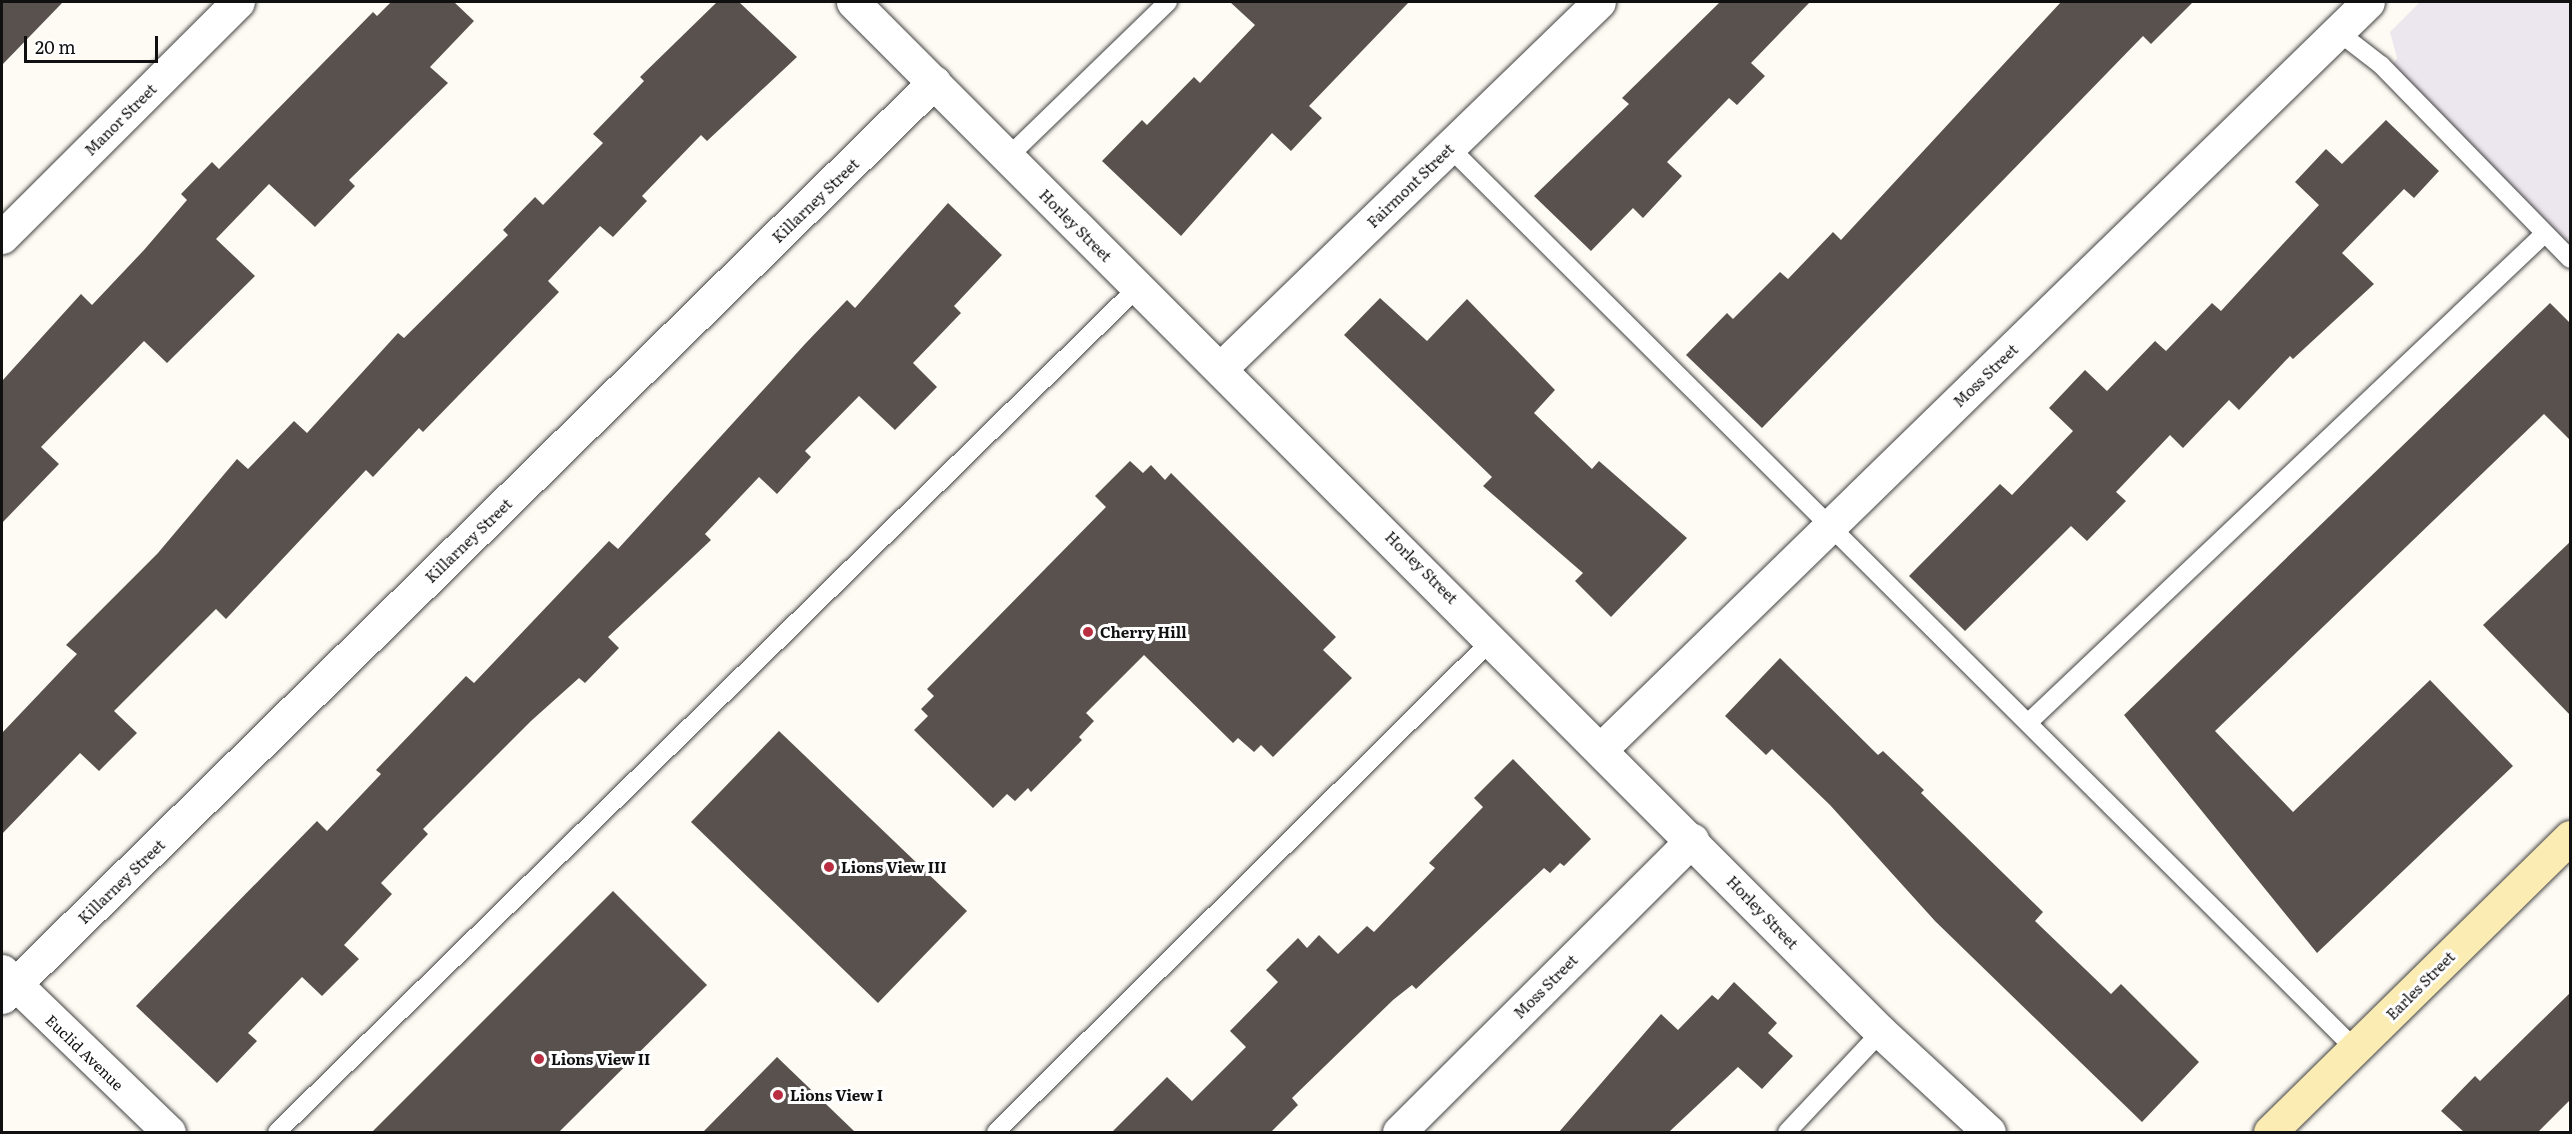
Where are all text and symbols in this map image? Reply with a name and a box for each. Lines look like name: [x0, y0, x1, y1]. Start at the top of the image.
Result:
scale bar: [27, 24, 160, 62]
text: 20 m: [35, 33, 76, 60]
street label: Manor Street: [80, 79, 160, 159]
street label: Fairmont Street: [1363, 139, 1457, 231]
street label: Killarney Street: [768, 154, 862, 246]
street label: Horley Street: [1036, 185, 1116, 265]
street label: Moss Street: [1949, 340, 2021, 410]
street label: Killarney Street: [421, 494, 515, 586]
street label: Horley Street: [1382, 527, 1462, 607]
place label: Cherry Hill: [1100, 623, 1187, 641]
marker: Cherry Hill: [1081, 625, 1095, 639]
street label: Killarney Street: [74, 835, 168, 927]
place label: Lions View III: [841, 858, 946, 876]
marker: Lions View III: [822, 860, 836, 874]
street label: Horley Street: [1724, 872, 1802, 952]
street label: Earles Street: [2382, 947, 2458, 1023]
street label: Moss Street: [1509, 950, 1581, 1022]
street label: Euclid Avenue: [42, 1010, 128, 1094]
place label: Lions View II: [551, 1050, 650, 1068]
marker: Lions View II: [532, 1052, 546, 1066]
place label: Lions View I: [790, 1086, 883, 1104]
marker: Lions View I: [771, 1088, 785, 1102]

